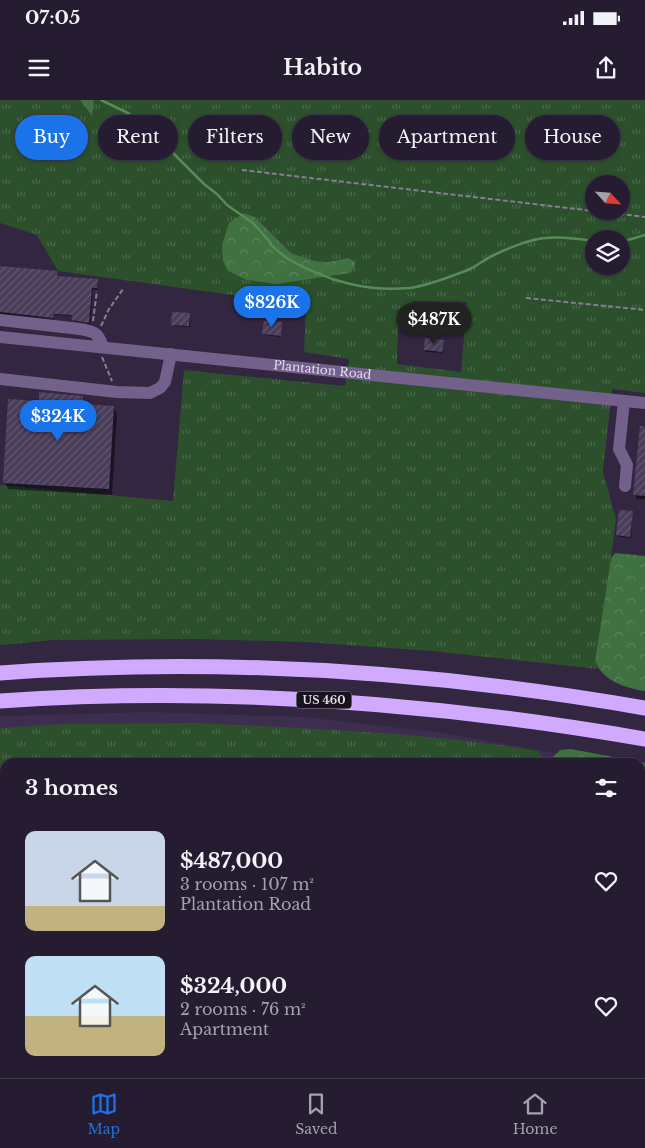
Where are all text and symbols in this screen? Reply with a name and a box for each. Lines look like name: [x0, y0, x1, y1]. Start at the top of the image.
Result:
text: 07:05: [25, 6, 80, 29]
icon: menu: [25, 54, 53, 82]
text: Habito: [283, 54, 362, 81]
icon: share: [592, 54, 620, 82]
chip: Buy: [15, 115, 88, 160]
chip: Rent: [98, 115, 178, 160]
chip: Filters: [188, 115, 282, 160]
chip: New: [292, 115, 369, 160]
chip: Apartment: [379, 115, 515, 160]
chip: House: [525, 115, 620, 160]
north arrow: [585, 175, 630, 220]
map controls: [585, 175, 630, 275]
button: layers: [585, 230, 630, 275]
pin: $826K: [237, 286, 307, 328]
text: $826K: [245, 292, 299, 312]
pin: $487K: [399, 302, 469, 345]
text: $487K: [408, 309, 460, 329]
street label: Plantation Road: [273, 357, 372, 382]
pin: $324K: [23, 400, 93, 442]
text: $324K: [31, 406, 85, 426]
road number: US 460: [296, 692, 352, 708]
icon: filters: [592, 774, 620, 802]
text: 3 homes: [25, 775, 118, 801]
text: $487,000: [180, 848, 283, 874]
icon: home: [65, 851, 125, 911]
icon: heart: [592, 867, 620, 895]
text: 3 rooms · 107 m²: [180, 874, 314, 894]
text: Plantation Road: [180, 894, 311, 914]
text: $324,000: [180, 973, 287, 999]
icon: home: [65, 976, 125, 1036]
icon: heart: [592, 992, 620, 1020]
text: 2 rooms · 76 m²: [180, 999, 306, 1019]
text: Apartment: [180, 1019, 269, 1039]
tab: Map: [88, 1090, 120, 1138]
tab: Saved: [295, 1090, 337, 1138]
tab: Home: [513, 1090, 557, 1138]

